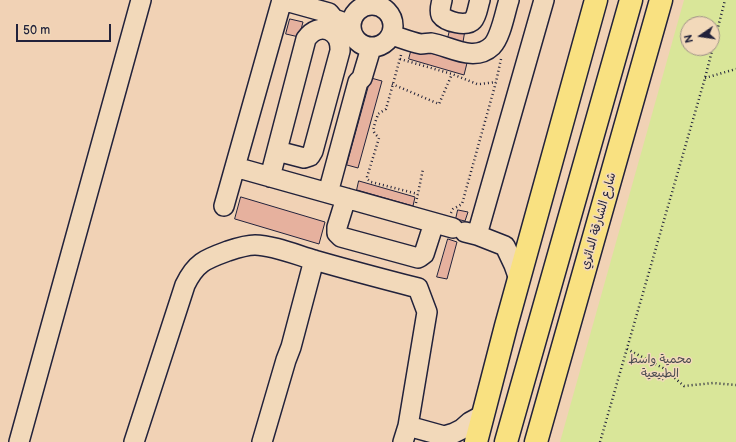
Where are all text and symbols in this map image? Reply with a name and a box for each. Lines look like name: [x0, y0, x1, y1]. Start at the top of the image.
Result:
scale bar: [18, 16, 113, 42]
north arrow: [680, 16, 720, 56]
text: 50 m: [23, 23, 50, 38]
text: N: [682, 33, 696, 44]
street label: شارع الشارقة الدائري: [578, 171, 620, 271]
park label: محمية واسط الطبيعية: [628, 353, 692, 381]

